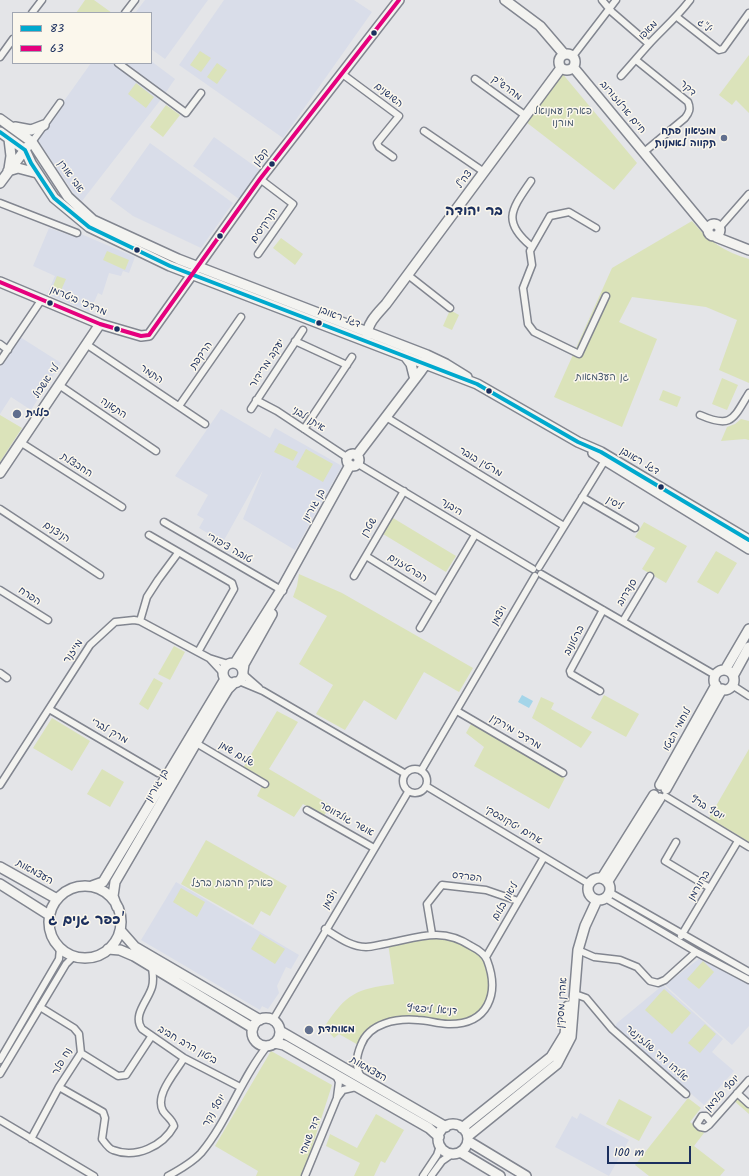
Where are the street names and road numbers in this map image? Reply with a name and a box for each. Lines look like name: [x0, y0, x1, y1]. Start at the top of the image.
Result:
street label: יל"ג: [694, 17, 714, 37]
street label: מאפו: [637, 19, 661, 43]
street label: מהרש"ק: [489, 74, 523, 104]
street label: דקר: [676, 78, 698, 100]
street label: חיים ארלוזורוב: [596, 79, 648, 137]
street label: השושנים: [371, 81, 405, 111]
street label: קפלן: [252, 147, 272, 169]
street label: אבי אורן: [54, 158, 86, 196]
street label: צה"ל: [454, 169, 476, 191]
street label: הנרקיסים: [249, 206, 281, 246]
street label: מרדכי ביטרמן: [48, 285, 108, 319]
street label: דגל ראובן: [316, 305, 362, 331]
street label: יעקב מרידור: [248, 337, 288, 391]
street label: הרקפת: [188, 340, 216, 372]
street label: לוי אשכול: [31, 363, 63, 401]
street label: התמר: [137, 363, 165, 387]
street label: התאנה: [98, 396, 128, 422]
street label: איתן לבני: [289, 405, 327, 435]
street label: מרטין בובר: [456, 445, 504, 481]
street label: דגל ראובן: [617, 446, 661, 478]
street label: החבצלת: [58, 451, 94, 481]
street label: בן גוריון: [301, 488, 329, 524]
street label: ליסין: [604, 495, 624, 513]
street label: היבנר: [438, 497, 464, 519]
street label: שטרן: [360, 516, 380, 540]
street label: הניצנים: [40, 520, 72, 546]
street label: טובה ציפורי: [204, 531, 254, 567]
street label: הפרטיזנים: [385, 552, 429, 586]
street label: סנדרוב: [615, 577, 641, 609]
street label: הפרח: [15, 585, 43, 609]
street label: ויצמן: [490, 604, 510, 628]
street label: ברטונוב: [562, 624, 588, 658]
street label: מייזנר: [62, 638, 86, 666]
street label: לוחמי הגטו: [661, 706, 695, 754]
street label: מרדכי מירקין: [487, 713, 543, 753]
street label: מרק לברי: [88, 717, 130, 747]
street label: שלום שמן: [216, 740, 256, 770]
street label: בן גוריון: [144, 768, 172, 804]
street label: יוסף ברץ: [688, 794, 726, 824]
street label: אושר גולדווסר: [316, 800, 376, 840]
street label: אחים יטקובסקי: [482, 804, 544, 848]
street label: העצמאות: [13, 858, 55, 888]
street label: ברוורמן: [686, 869, 714, 903]
street label: הפרדס: [451, 870, 483, 886]
street label: ליאון בלום: [490, 881, 522, 923]
street label: ויצמן: [321, 888, 341, 912]
street label: אהרן מסקין: [555, 977, 571, 1029]
street label: דניאל ליפשיץ: [406, 1004, 458, 1018]
street label: אליהו דוד שולזינגר: [622, 1023, 690, 1085]
street label: ביטון הרב חביב: [155, 1024, 219, 1068]
street label: נח פלר: [51, 1046, 75, 1078]
street label: העצמאות: [347, 1055, 389, 1085]
street label: יוסף פלדמן: [703, 1073, 743, 1115]
street label: יוסף נקר: [201, 1093, 229, 1129]
street label: דוד שמחי: [298, 1115, 324, 1157]

